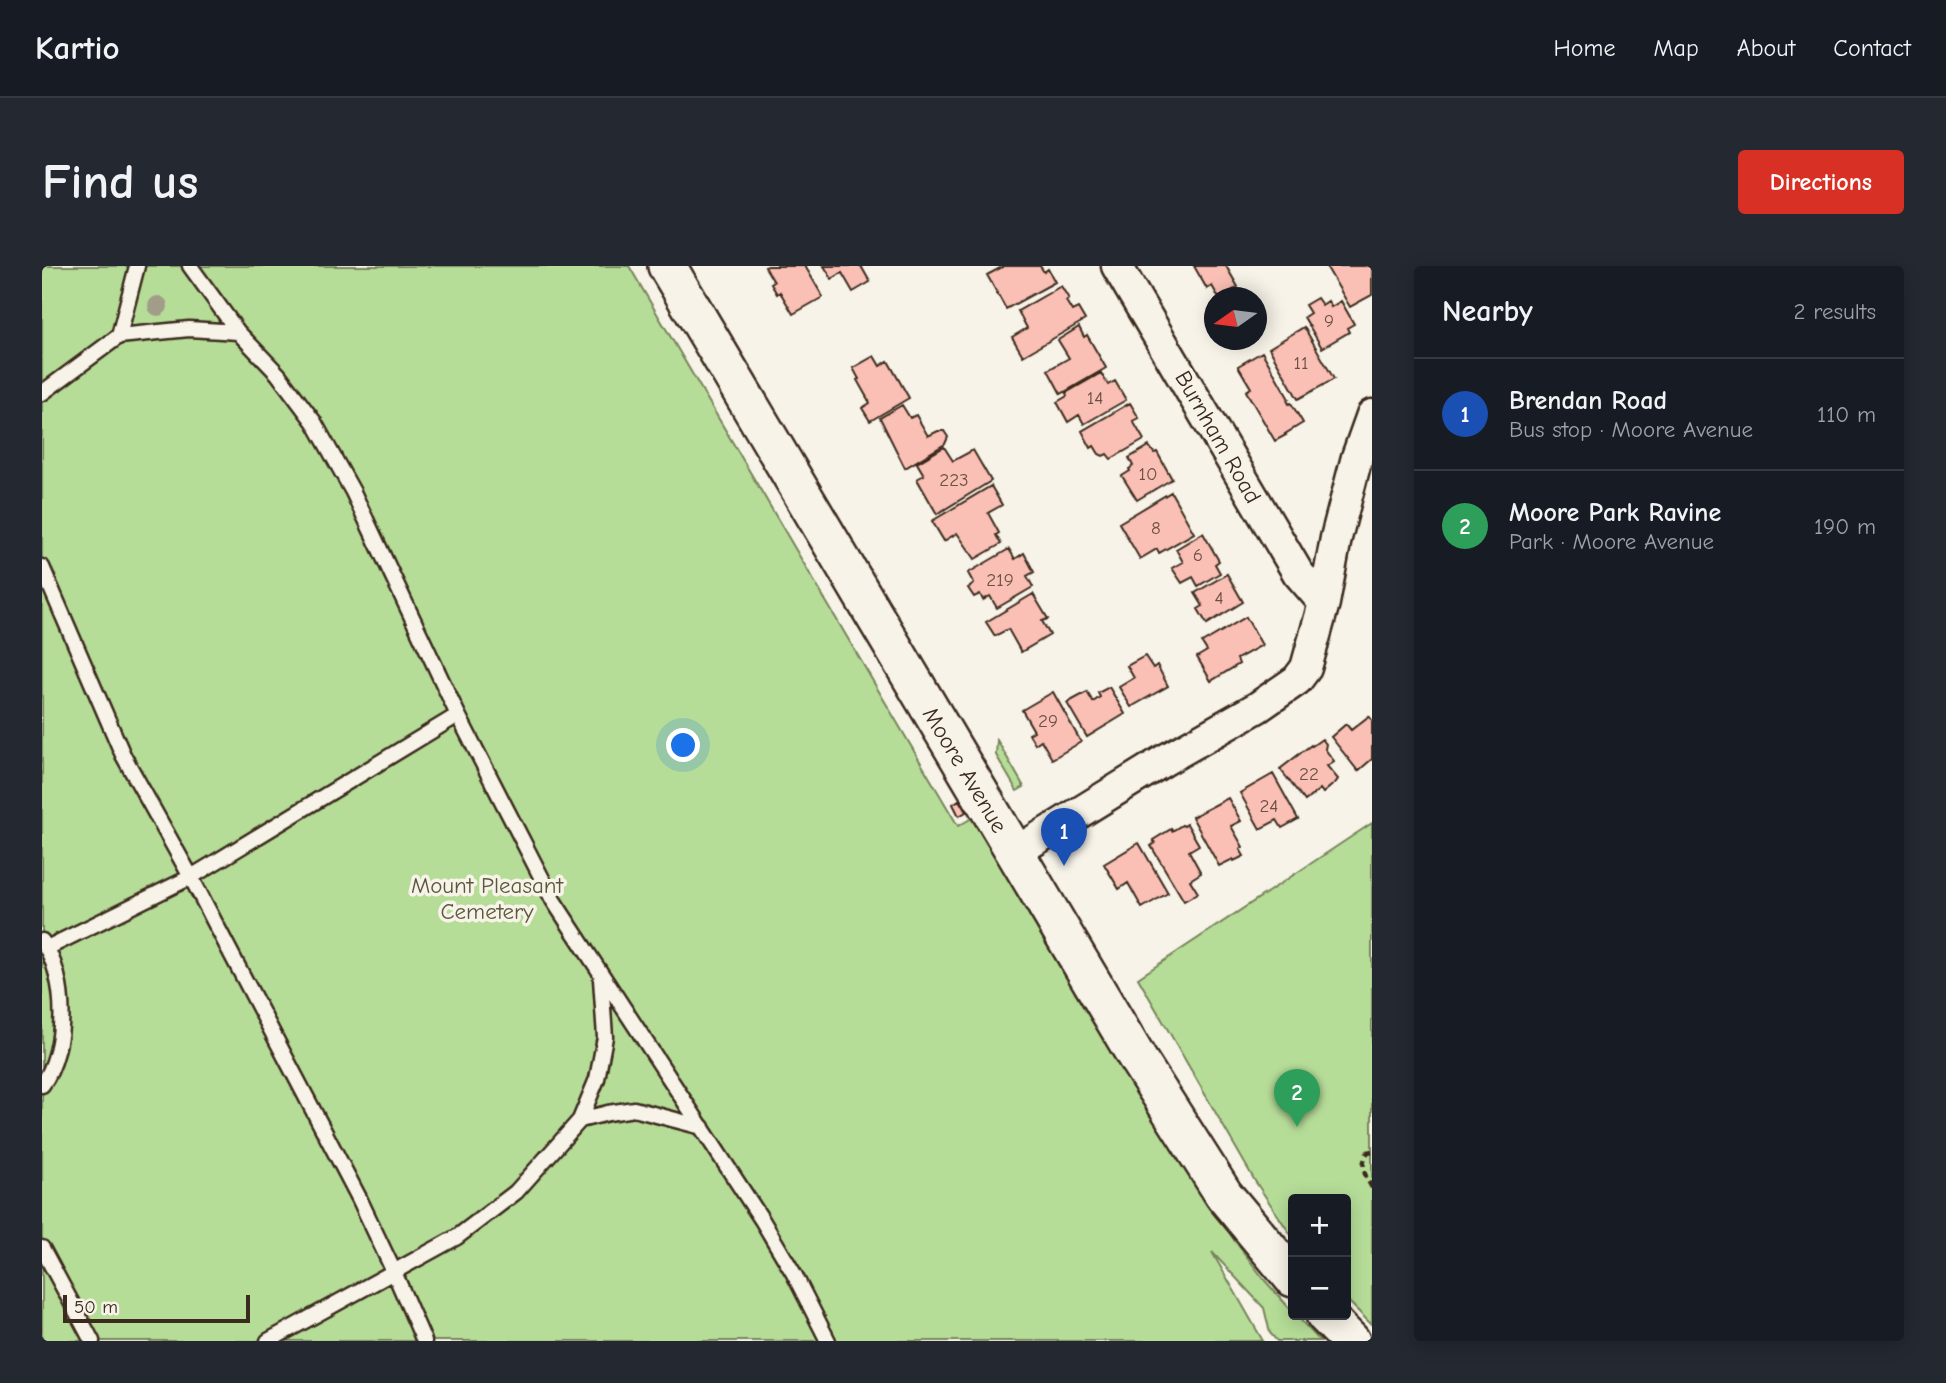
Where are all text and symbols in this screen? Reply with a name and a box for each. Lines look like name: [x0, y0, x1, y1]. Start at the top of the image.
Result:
text: Kartio: [35, 29, 120, 67]
text: Home: [1554, 34, 1615, 62]
text: Map: [1653, 34, 1699, 62]
text: About: [1737, 34, 1795, 62]
text: Contact: [1833, 34, 1911, 62]
button: Directions: [1738, 150, 1904, 214]
text: Find us: [42, 154, 198, 210]
north arrow: [1204, 287, 1267, 350]
text: Nearby: [1442, 294, 1533, 329]
text: 2 results: [1794, 298, 1876, 325]
house number: 9: [1324, 310, 1334, 332]
house number: 11: [1293, 352, 1309, 374]
street label: Burnham Road: [1169, 366, 1267, 508]
text: Brendan Road: [1509, 386, 1667, 416]
house number: 14: [1087, 387, 1103, 409]
text: 1: [1460, 401, 1470, 428]
text: 110 m: [1817, 401, 1876, 428]
text: Bus stop · Moore Avenue: [1509, 416, 1753, 443]
house number: 10: [1138, 463, 1158, 485]
house number: 223: [939, 469, 969, 491]
text: Moore Park Ravine: [1509, 498, 1721, 528]
text: 2: [1459, 513, 1471, 540]
text: 190 m: [1814, 513, 1876, 540]
house number: 8: [1151, 517, 1161, 539]
text: Park · Moore Avenue: [1509, 528, 1714, 555]
house number: 6: [1193, 544, 1203, 566]
house number: 219: [986, 569, 1014, 591]
house number: 4: [1214, 587, 1224, 609]
street label: Moore Avenue: [917, 702, 1013, 838]
house number: 29: [1038, 710, 1058, 732]
your location: [666, 728, 700, 762]
house number: 22: [1299, 763, 1319, 785]
house number: 24: [1259, 795, 1279, 817]
pin: 1: [1041, 808, 1087, 866]
park label: Mount Pleasant Cemetery: [411, 872, 564, 925]
pin: 2: [1274, 1069, 1320, 1127]
map controls: [1288, 1194, 1351, 1320]
button: +: [1288, 1194, 1351, 1257]
button: −: [1288, 1257, 1351, 1320]
scale bar: [63, 1292, 250, 1324]
text: 50 m: [74, 1296, 118, 1318]

